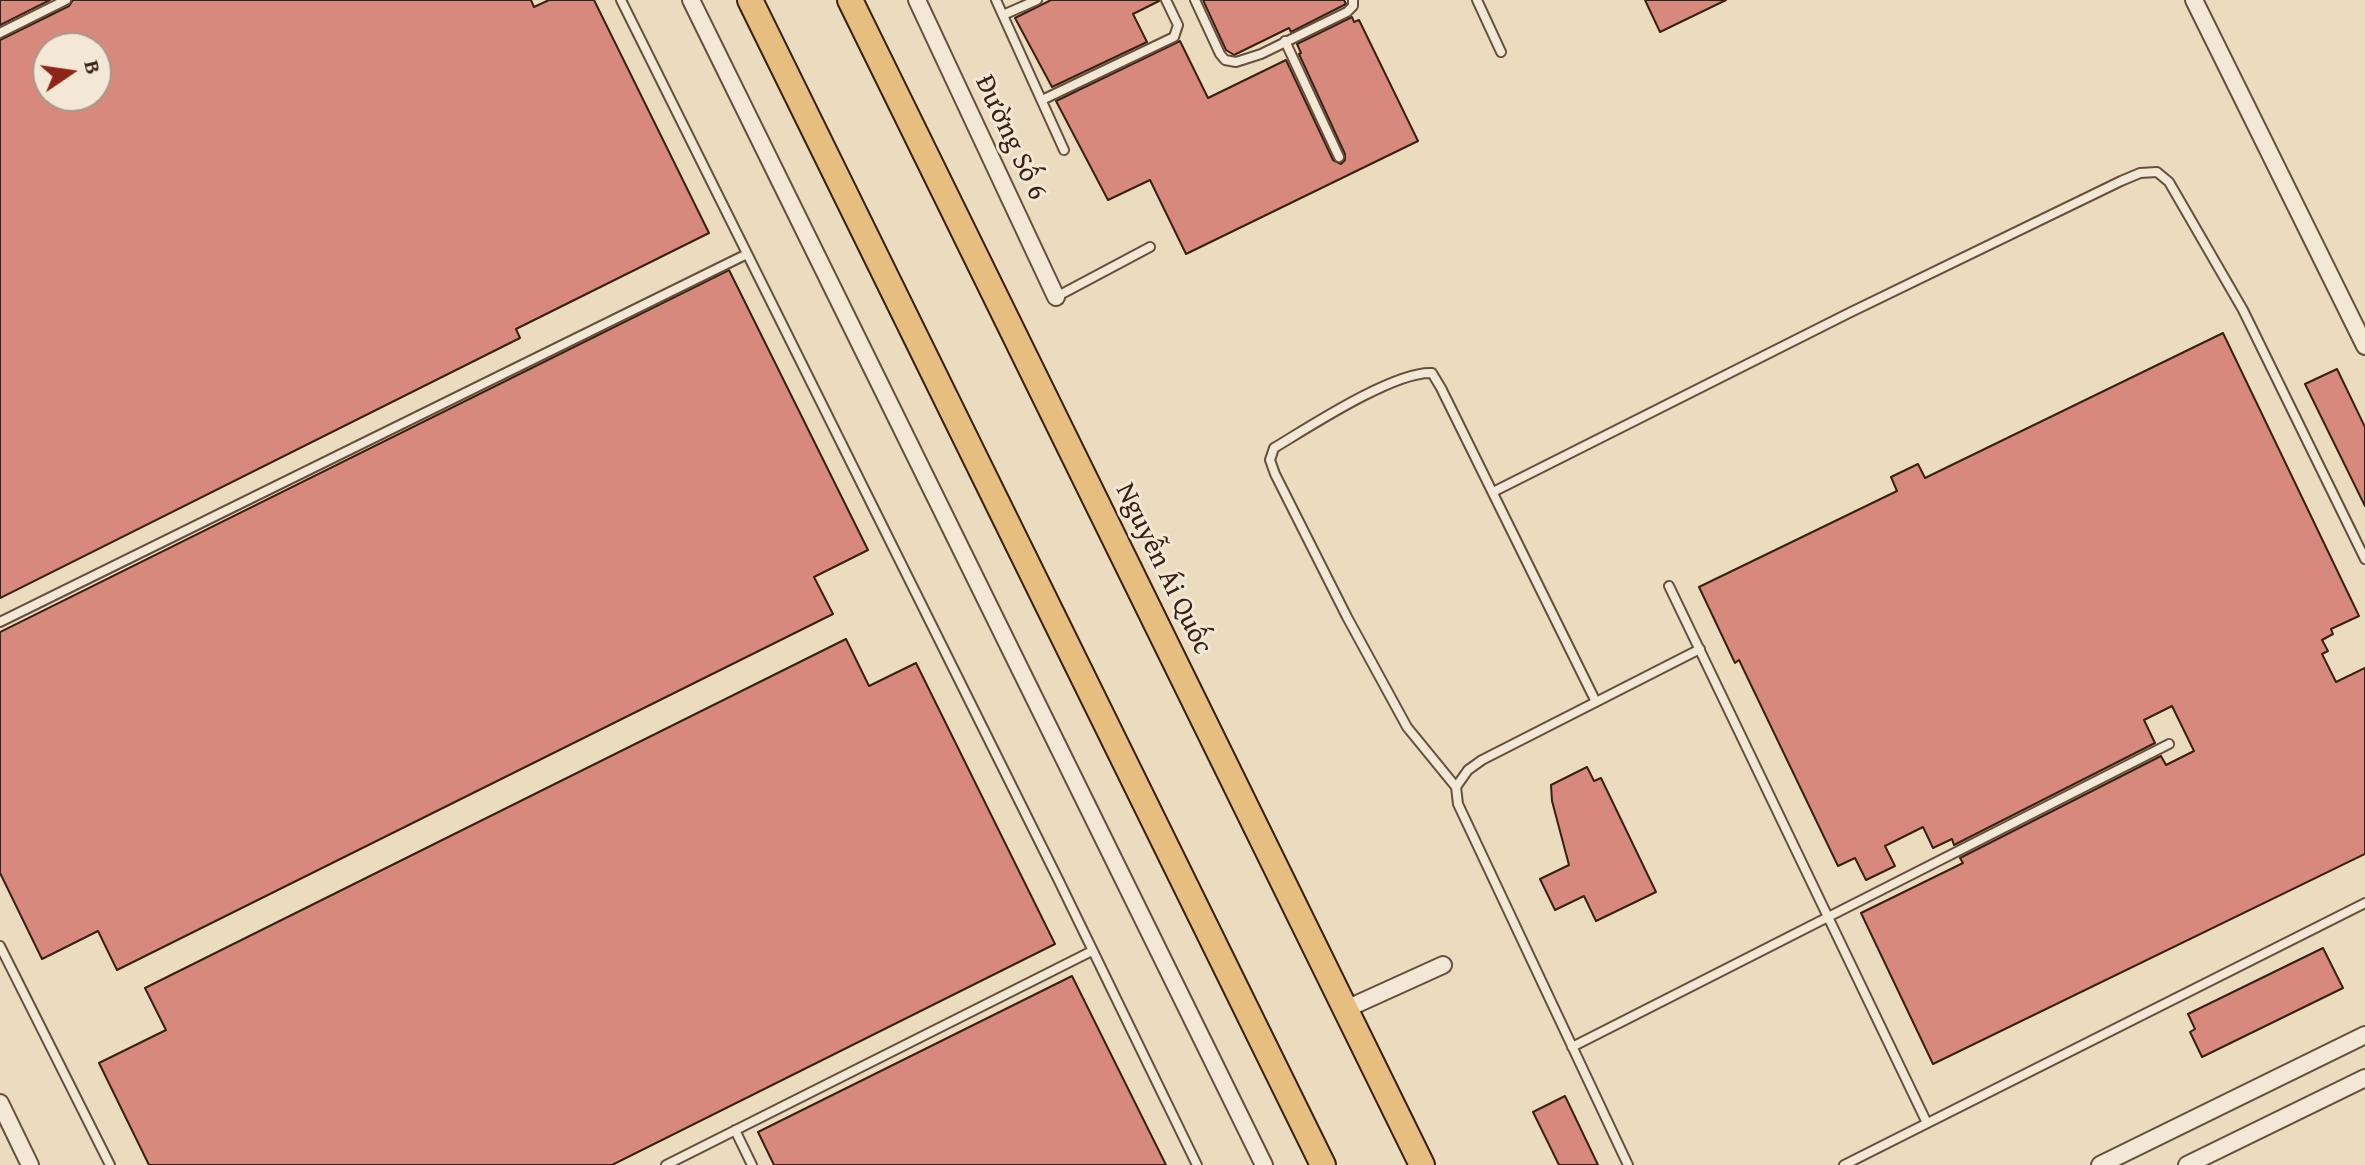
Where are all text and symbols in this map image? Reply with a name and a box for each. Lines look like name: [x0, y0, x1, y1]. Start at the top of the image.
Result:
north arrow: [32, 32, 112, 112]
text: B: [76, 57, 111, 77]
street label: Đường Số 6: [967, 70, 1053, 206]
street label: Nguyễn Ái Quốc: [1107, 478, 1219, 660]

